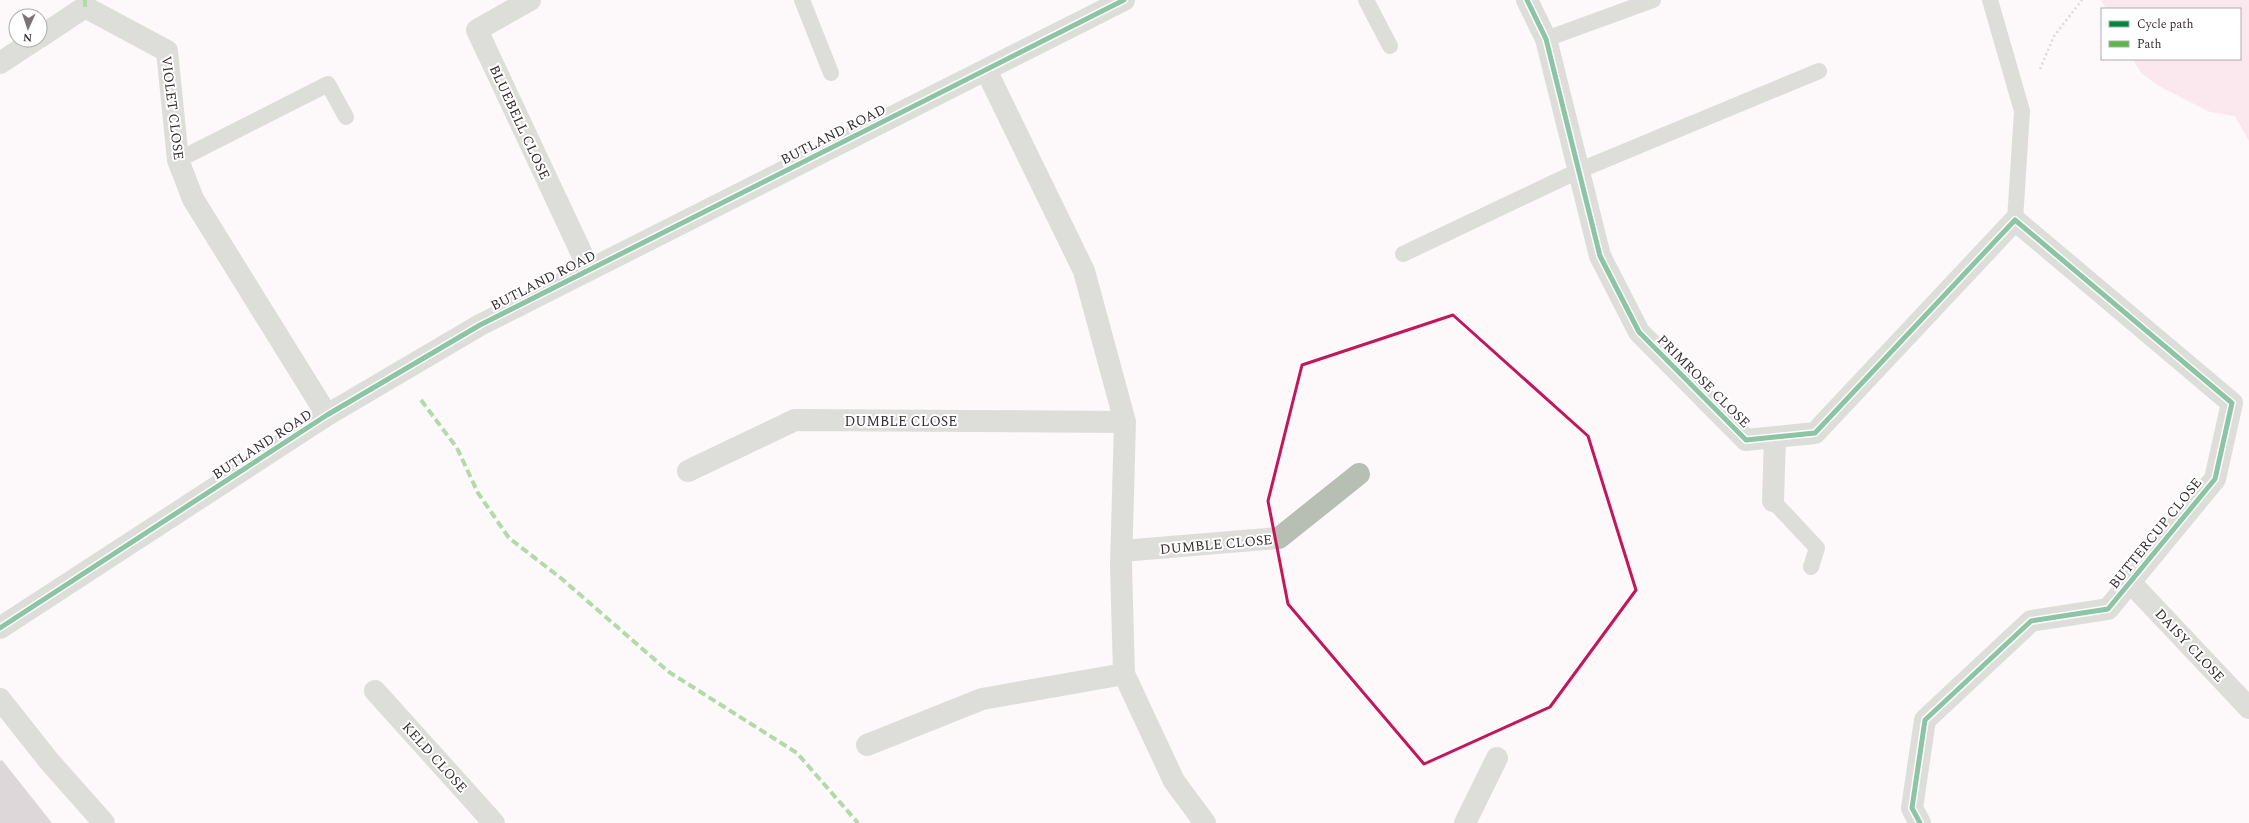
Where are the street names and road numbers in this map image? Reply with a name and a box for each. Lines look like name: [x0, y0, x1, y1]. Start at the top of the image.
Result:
street label: VIOLET CLOSE: [156, 55, 189, 161]
street label: BLUEBELL CLOSE: [484, 61, 555, 183]
street label: BUTLAND ROAD: [777, 99, 890, 170]
street label: BUTLAND ROAD: [487, 245, 600, 316]
street label: PRIMROSE CLOSE: [1652, 330, 1755, 433]
street label: BUTLAND ROAD: [208, 404, 316, 485]
street label: DUMBLE CLOSE: [845, 411, 957, 432]
street label: BUTTERCUP CLOSE: [2104, 473, 2207, 594]
street label: DUMBLE CLOSE: [1159, 529, 1273, 560]
street label: DAISY CLOSE: [2150, 604, 2229, 687]
street label: KELD CLOSE: [397, 717, 472, 797]

